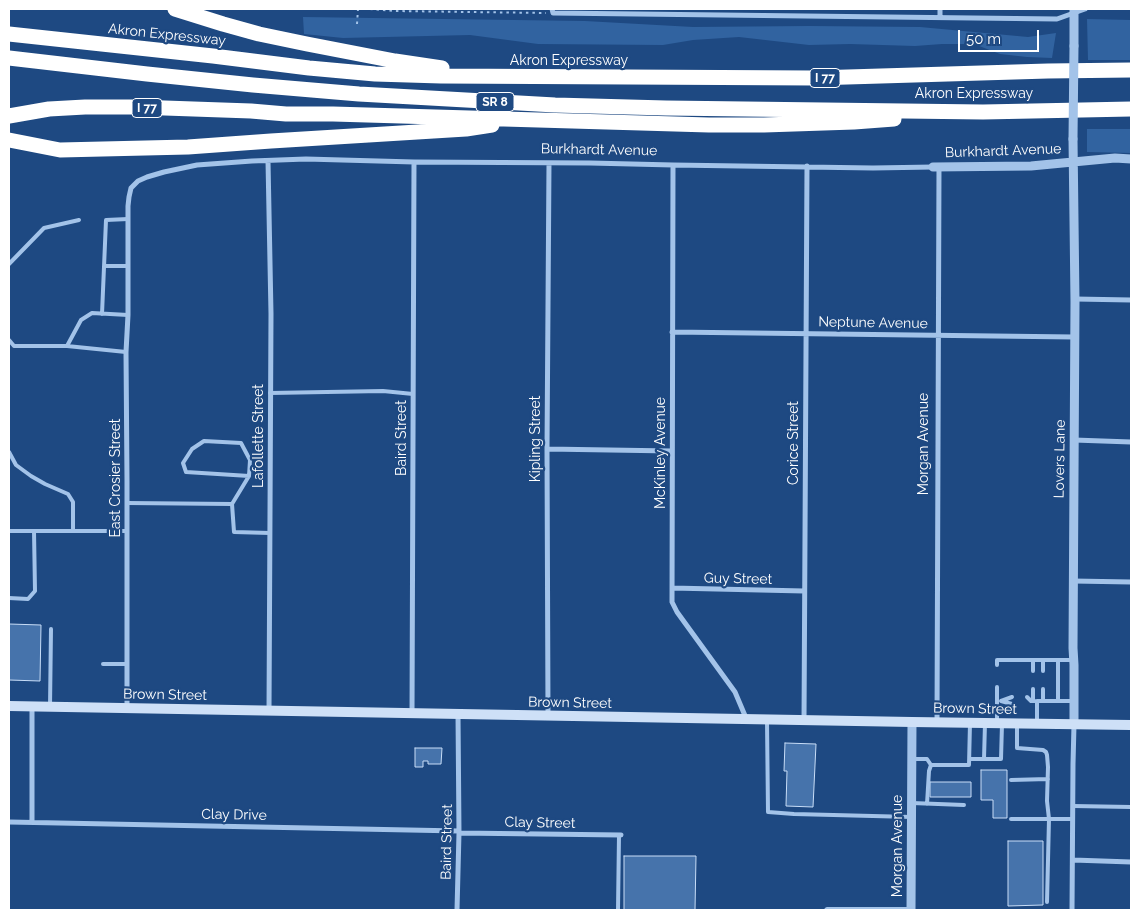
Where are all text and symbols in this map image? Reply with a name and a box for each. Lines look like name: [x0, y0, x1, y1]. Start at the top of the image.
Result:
street label: Akron Expressway: [107, 20, 227, 50]
scale bar: [960, 20, 1041, 52]
text: 50 m: [966, 30, 1001, 48]
street label: Akron Expressway: [510, 53, 628, 69]
road number: I 77: [810, 68, 840, 88]
street label: Akron Expressway: [915, 86, 1033, 102]
road number: SR 8: [476, 92, 514, 111]
road number: I 77: [132, 99, 162, 118]
street label: Burkhardt Avenue: [541, 141, 657, 159]
street label: Burkhardt Avenue: [944, 141, 1062, 161]
street label: Neptune Avenue: [818, 314, 928, 332]
street label: Lafollette Street: [251, 384, 267, 488]
street label: Morgan Avenue: [916, 393, 932, 495]
street label: Kipling Street: [528, 396, 544, 482]
street label: McKinley Avenue: [653, 397, 669, 509]
street label: Baird Street: [394, 400, 410, 476]
street label: Corice Street: [786, 401, 802, 485]
street label: East Crosier Street: [108, 418, 124, 538]
street label: Lovers Lane: [1051, 419, 1069, 499]
street label: Guy Street: [704, 570, 772, 588]
street label: Brown Street: [123, 686, 207, 704]
street label: Brown Street: [528, 694, 612, 712]
street label: Brown Street: [933, 700, 1017, 718]
street label: Morgan Avenue: [890, 795, 906, 897]
street label: Baird Street: [438, 804, 456, 880]
street label: Clay Drive: [201, 806, 267, 824]
street label: Clay Street: [504, 814, 576, 832]

